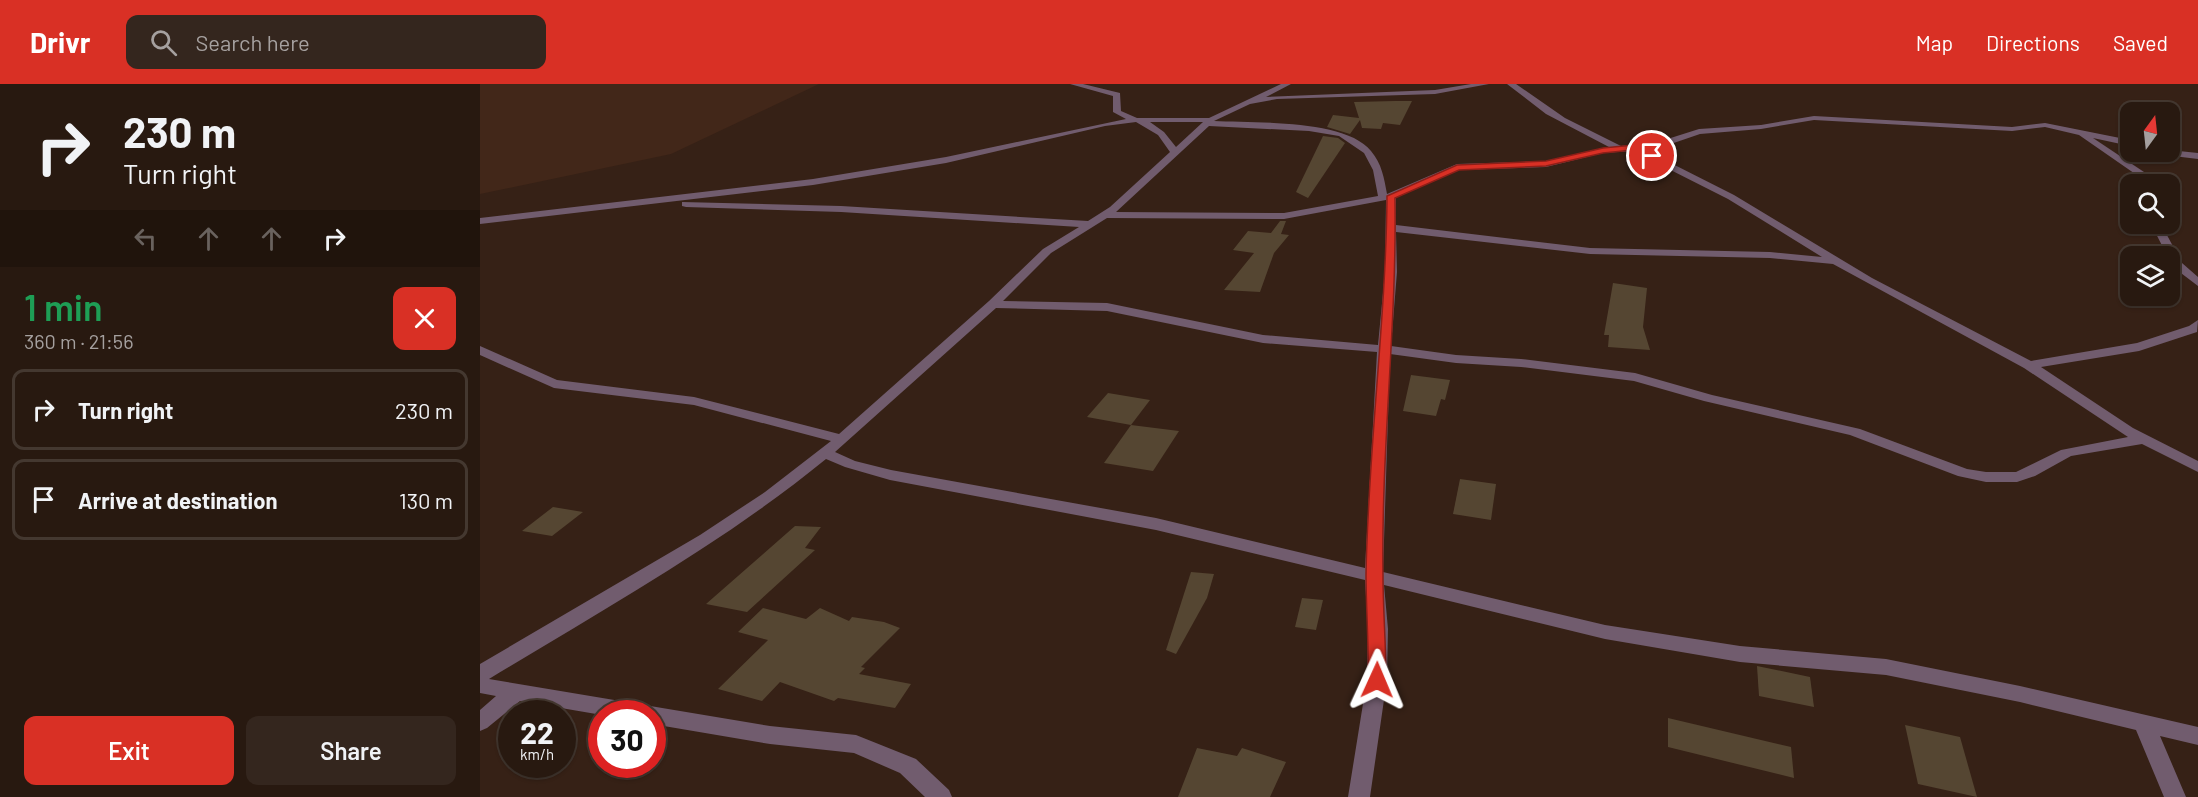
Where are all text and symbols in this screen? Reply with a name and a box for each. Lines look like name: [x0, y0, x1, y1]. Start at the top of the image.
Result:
search box: [126, 15, 546, 69]
text: Drivr: [30, 25, 90, 59]
icon: search: [147, 26, 180, 59]
text: Search here: [195, 29, 310, 55]
text: Map: [1916, 30, 1953, 55]
text: Directions: [1986, 30, 2080, 55]
text: Saved: [2113, 30, 2168, 55]
north arrow: [2120, 102, 2180, 162]
map controls: [2120, 102, 2180, 306]
text: 230 m: [123, 106, 236, 156]
icon: right: [24, 108, 102, 186]
pin: [1626, 130, 1677, 181]
icon: arrive: [1635, 139, 1668, 172]
text: Turn right: [123, 157, 237, 189]
button: search: [2120, 174, 2180, 234]
icon: left: [129, 222, 162, 255]
icon: ahead: [192, 222, 225, 255]
icon: ahead: [255, 222, 288, 255]
icon: right: [318, 222, 351, 255]
button: layers: [2120, 246, 2180, 306]
text: 1 min: [24, 285, 103, 328]
button: close: [393, 287, 456, 350]
text: 360 m · 21:56: [24, 329, 133, 353]
icon: right: [27, 393, 60, 426]
text: Turn right: [78, 397, 173, 423]
text: 230 m: [395, 397, 453, 423]
icon: arrive: [27, 483, 60, 516]
text: Arrive at destination: [78, 487, 277, 513]
text: 130 m: [399, 487, 453, 513]
position arrow: [1345, 648, 1409, 712]
speed limit sign: 30: [588, 700, 666, 778]
text: 22: [520, 714, 554, 750]
button: Exit: [24, 716, 234, 785]
button: Share: [246, 716, 456, 785]
text: km/h: [520, 745, 554, 763]

